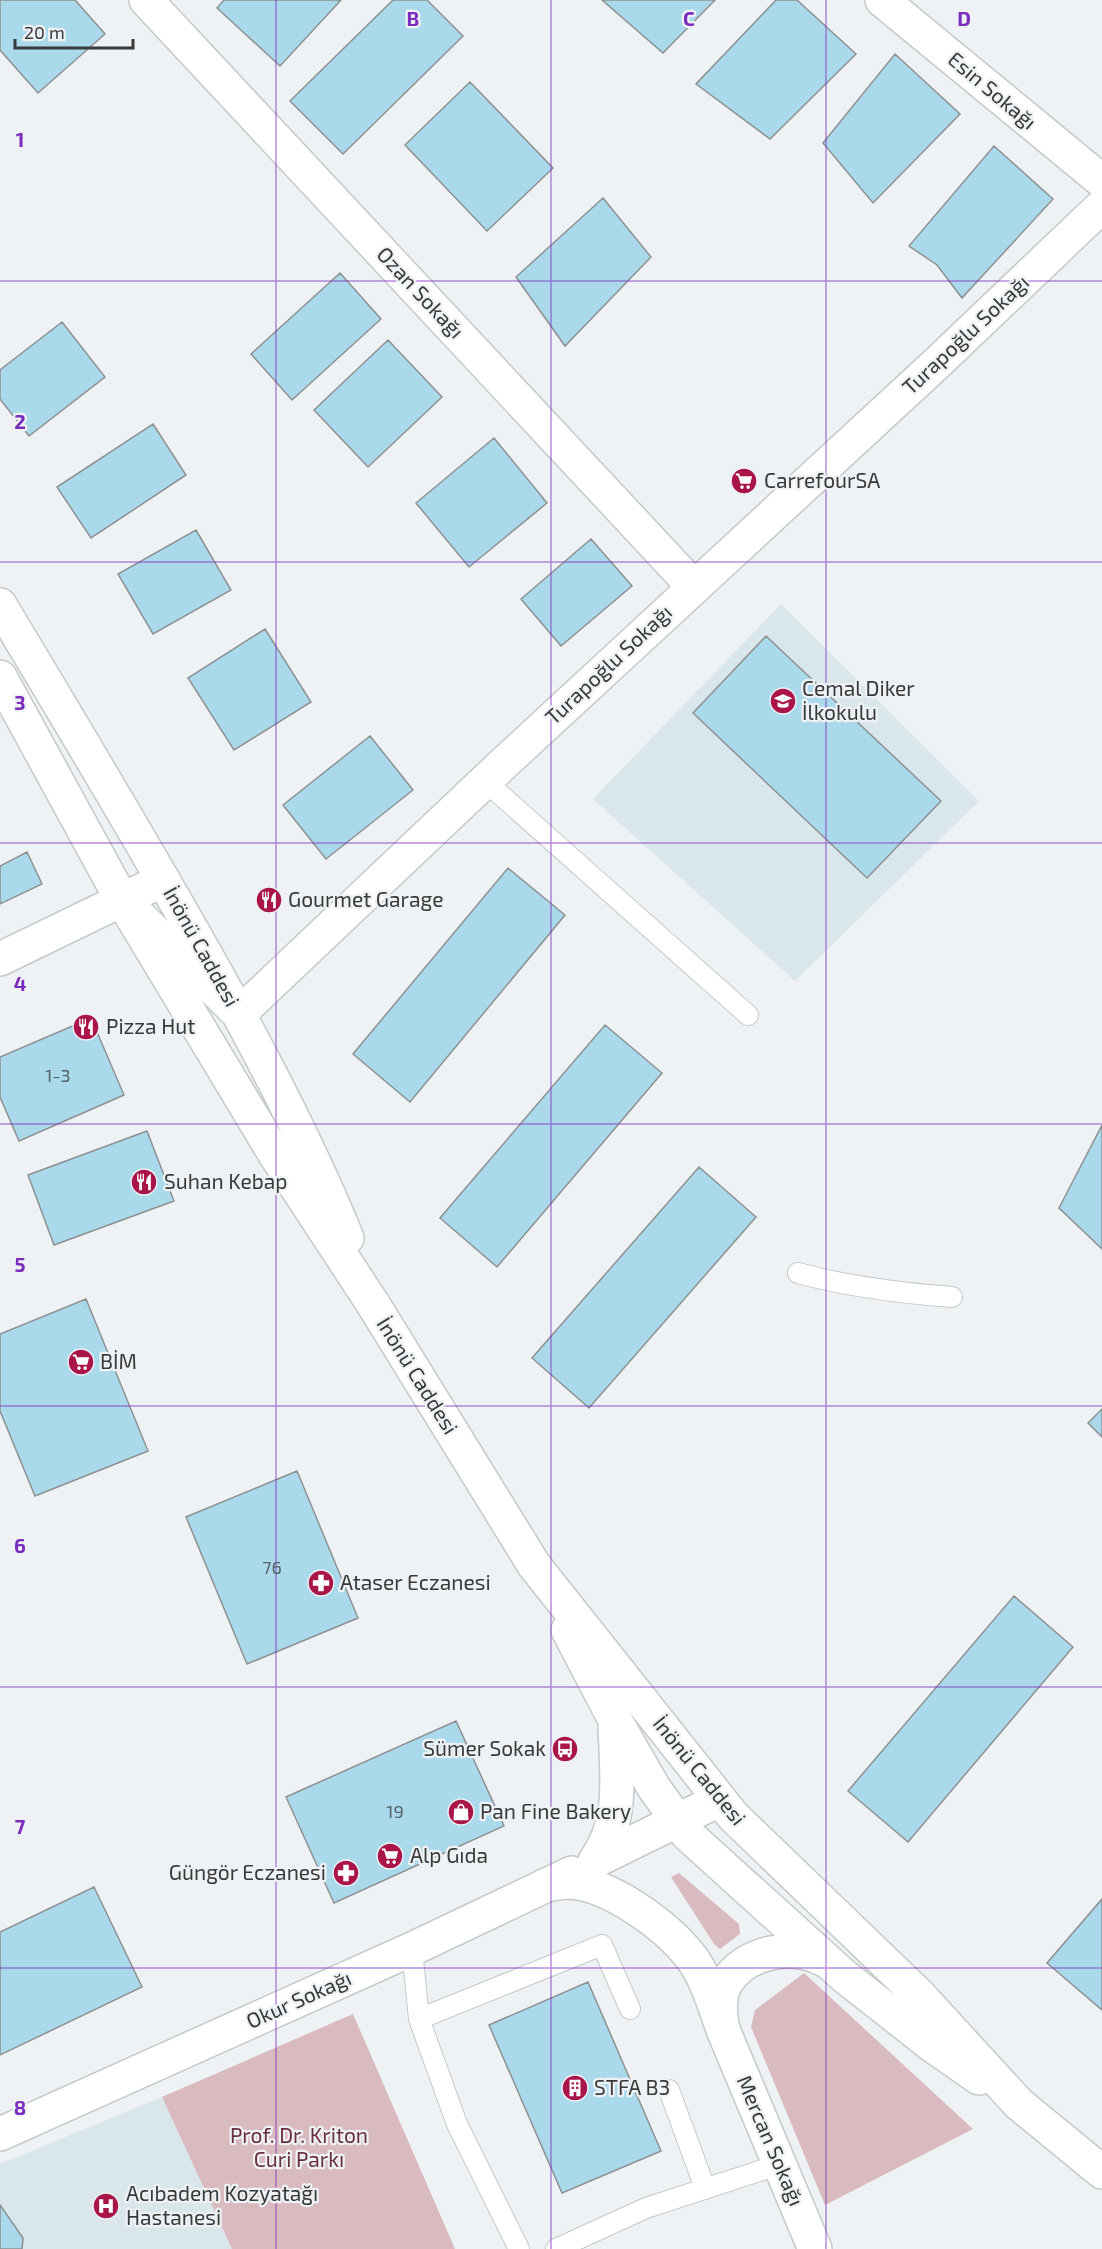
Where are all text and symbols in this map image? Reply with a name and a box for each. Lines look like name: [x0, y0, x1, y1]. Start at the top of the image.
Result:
text: B: [407, 6, 419, 30]
text: C: [683, 6, 695, 30]
text: D: [957, 6, 971, 30]
scale bar: [15, 12, 134, 50]
text: 20 m: [24, 21, 65, 43]
street label: Esin Sokağı: [944, 46, 1042, 134]
text: 1: [16, 127, 24, 151]
street label: Ozan Sokağı: [372, 241, 470, 343]
street label: Turapoğlu Sokağı: [897, 269, 1033, 399]
text: 2: [14, 409, 26, 433]
supermarket icon: CarrefourSA: [729, 466, 759, 496]
place label: CarrefourSA: [764, 467, 880, 492]
street label: Turapoğlu Sokağı: [540, 599, 676, 729]
place label: Cemal Diker İlkokulu: [802, 675, 915, 724]
school or university icon: Cemal Diker İlkokulu: [768, 686, 798, 716]
text: 3: [14, 690, 26, 714]
street label: İnönü Caddesi: [159, 882, 246, 1011]
restaurant icon: Gourmet Garage: [254, 885, 284, 915]
place label: Gourmet Garage: [288, 886, 443, 911]
text: 4: [14, 971, 27, 995]
restaurant icon: Pizza Hut: [71, 1012, 101, 1042]
place label: Pizza Hut: [106, 1013, 195, 1038]
house number: 1-3: [45, 1064, 71, 1086]
restaurant icon: Suhan Kebap: [129, 1167, 159, 1197]
place label: Suhan Kebap: [164, 1168, 287, 1193]
text: 5: [14, 1252, 26, 1276]
street label: İnönü Caddesi: [372, 1312, 464, 1438]
supermarket icon: BİM: [66, 1347, 96, 1377]
place label: BİM: [100, 1348, 137, 1373]
text: 6: [14, 1533, 26, 1557]
house number: 76: [262, 1556, 282, 1578]
pharmacy icon: Ataser Eczanesi: [306, 1568, 336, 1598]
place label: Ataser Eczanesi: [340, 1569, 491, 1594]
street label: İnönü Caddesi: [649, 1710, 752, 1830]
bus stop icon: Sümer Sokak: [550, 1734, 580, 1764]
place label: Sümer Sokak: [423, 1735, 546, 1760]
shop icon: Pan Fine Bakery: [446, 1797, 476, 1827]
place label: Pan Fine Bakery: [480, 1798, 631, 1823]
house number: 19: [386, 1800, 404, 1822]
text: 7: [15, 1814, 26, 1838]
supermarket icon: Alp Gıda: [375, 1841, 405, 1871]
place label: Alp Gıda: [410, 1842, 488, 1867]
pharmacy icon: Güngör Eczanesi: [331, 1858, 361, 1888]
place label: Güngör Eczanesi: [169, 1859, 326, 1884]
street label: Okur Sokağı: [242, 1964, 355, 2033]
street label: Mercan Sokağı: [733, 2071, 810, 2209]
building icon: STFA B3: [560, 2073, 590, 2103]
place label: STFA B3: [594, 2074, 670, 2099]
text: 8: [14, 2095, 26, 2119]
park label: Prof. Dr. Kriton Curi Parkı: [230, 2122, 368, 2171]
place label: Acıbadem Kozyatağı Hastanesi: [126, 2180, 318, 2229]
hospital icon: Acıbadem Kozyatağı Hastanesi: [91, 2191, 121, 2221]

